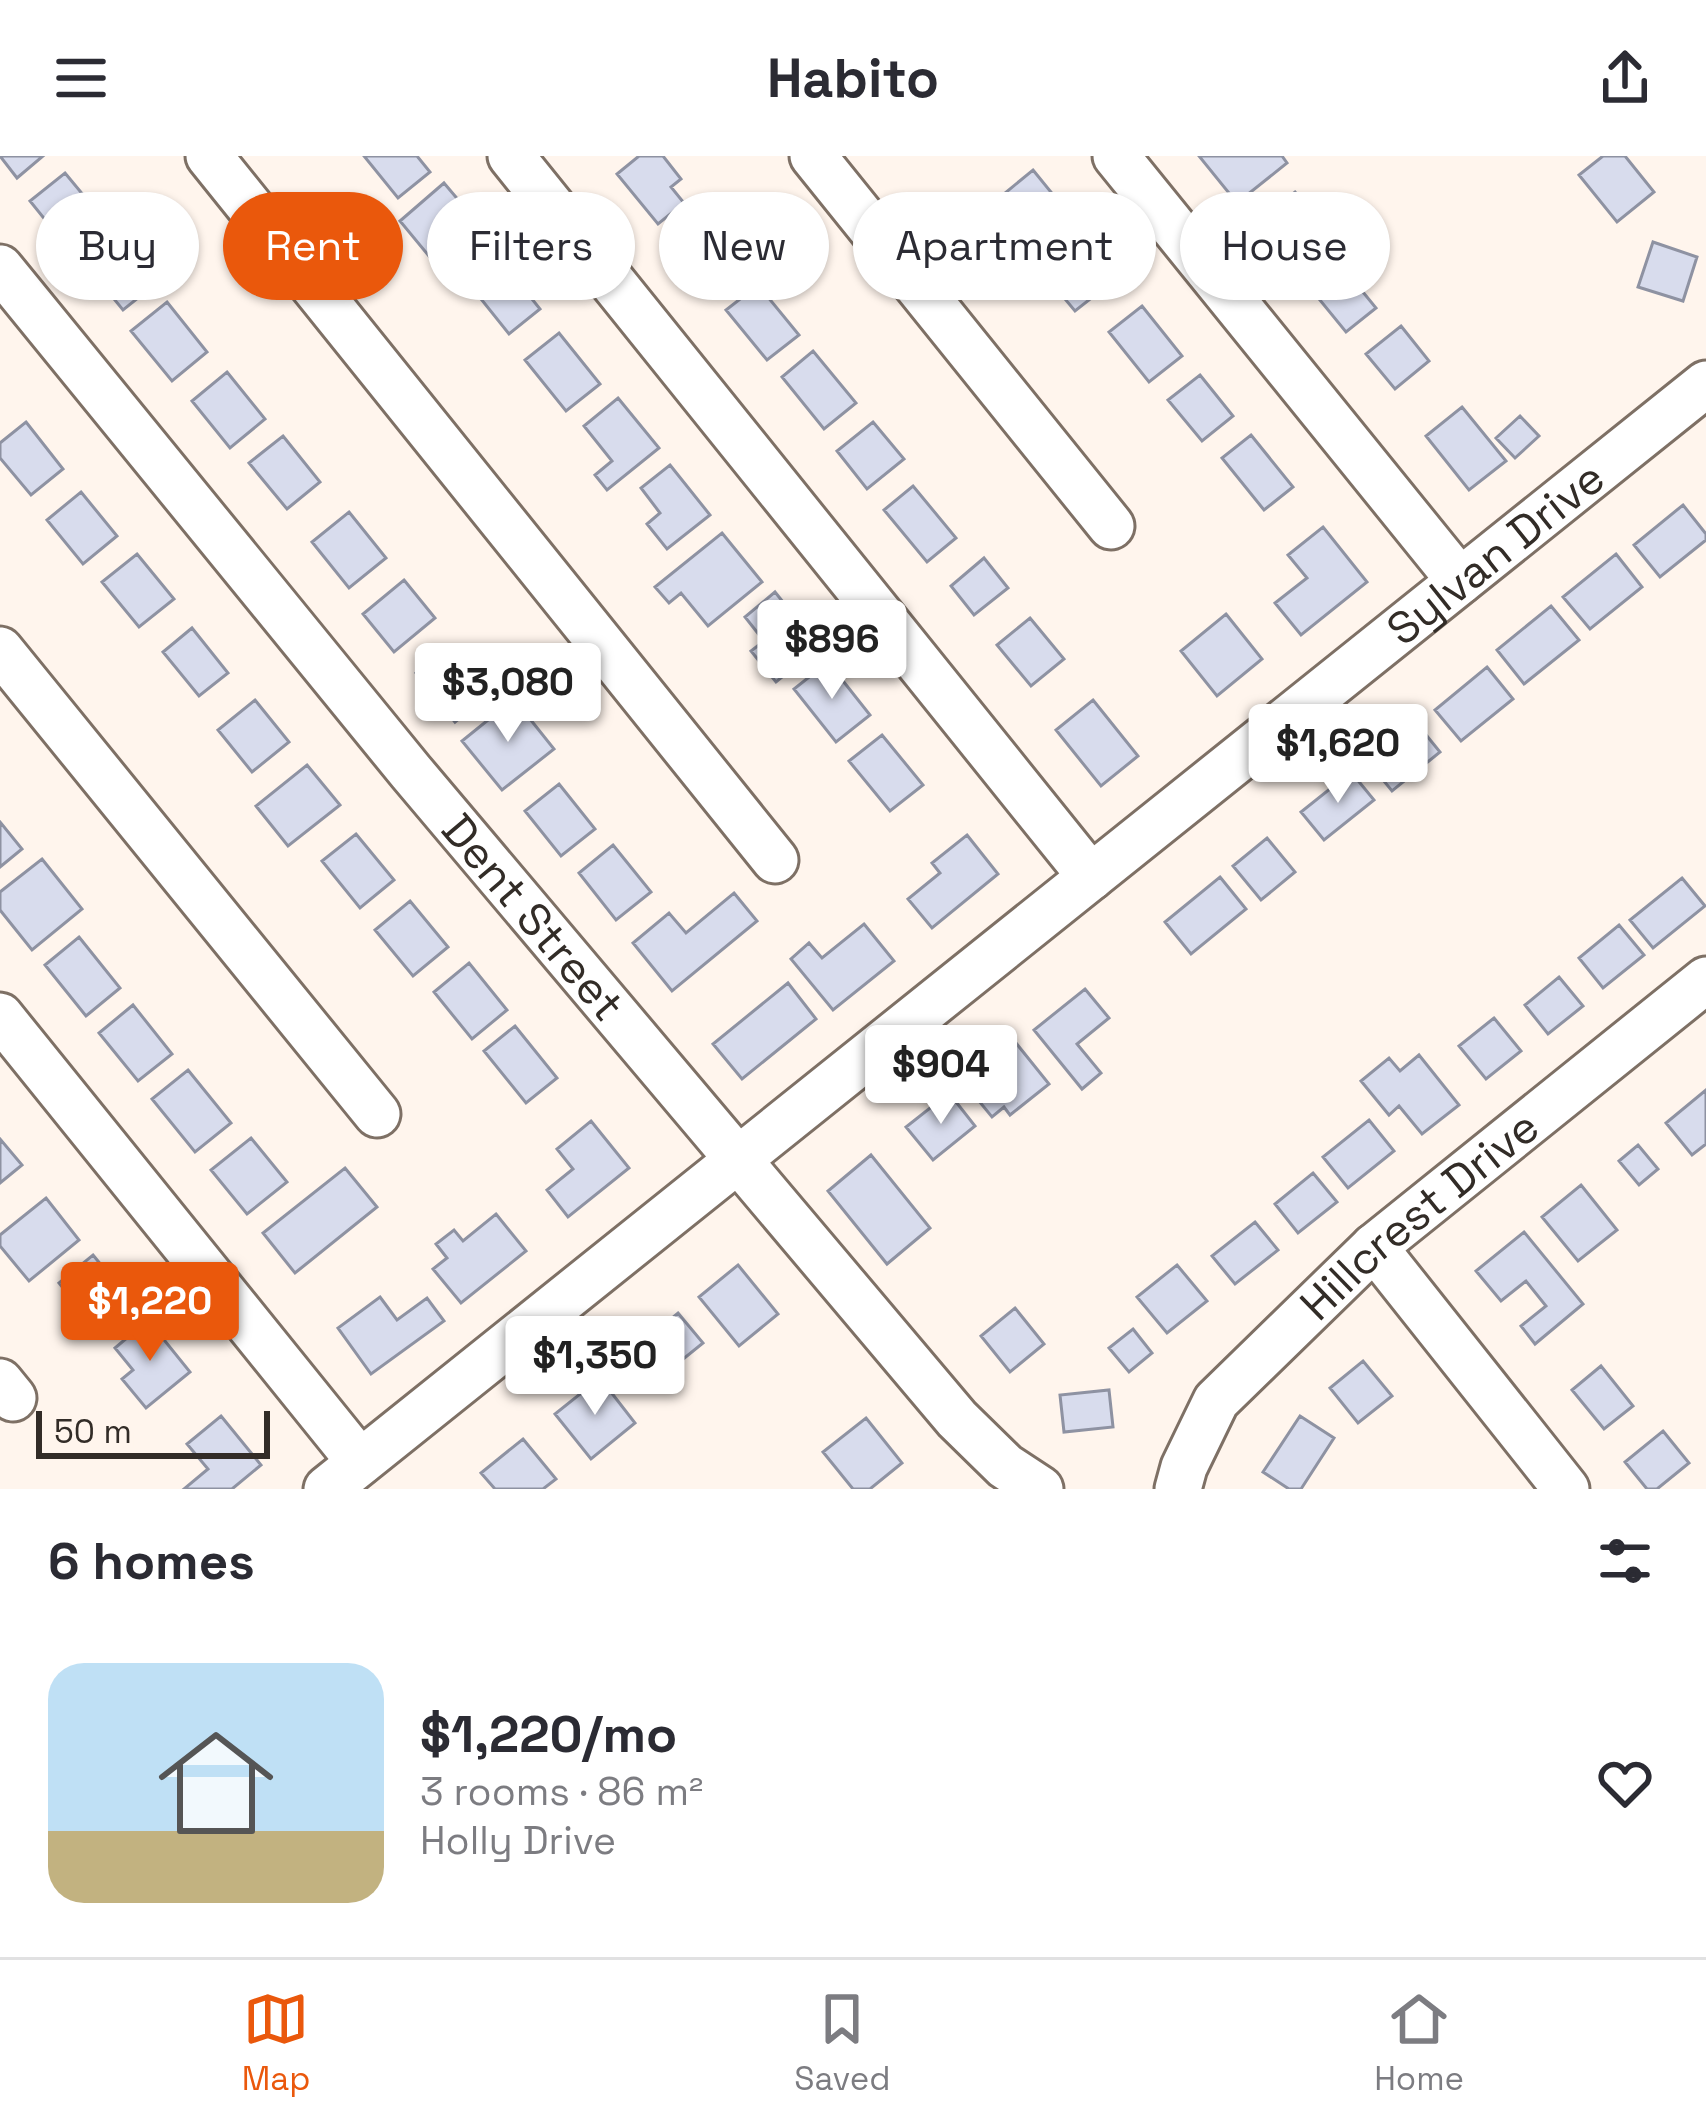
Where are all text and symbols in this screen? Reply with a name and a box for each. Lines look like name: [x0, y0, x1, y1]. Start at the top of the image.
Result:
text: Habito: [767, 44, 939, 113]
icon: menu: [48, 45, 114, 111]
icon: share: [1592, 45, 1658, 111]
chip: Buy: [36, 192, 199, 300]
chip: Rent: [223, 192, 403, 300]
chip: Filters: [427, 192, 635, 300]
chip: New: [659, 192, 829, 300]
chip: Apartment: [853, 192, 1156, 300]
chip: House: [1180, 192, 1390, 300]
street label: Sylvan Drive: [1375, 449, 1616, 658]
pin: $896: [761, 600, 903, 702]
text: $896: [784, 614, 880, 663]
pin: $3,080: [410, 643, 606, 745]
text: $3,080: [442, 657, 574, 706]
pin: $1,620: [1240, 704, 1436, 806]
text: $1,620: [1276, 718, 1400, 767]
street label: Dent Street: [429, 802, 636, 1032]
pin: $904: [870, 1025, 1012, 1127]
text: $904: [892, 1039, 990, 1088]
street label: Hillcrest Drive: [1288, 1098, 1550, 1332]
pin: $1,220: [52, 1262, 248, 1364]
text: $1,220: [88, 1276, 212, 1325]
pin: $1,350: [497, 1316, 693, 1418]
text: $1,350: [532, 1330, 658, 1379]
scale bar: [36, 1405, 270, 1458]
text: 50 m: [54, 1411, 132, 1453]
icon: filters: [1592, 1528, 1658, 1594]
text: 6 homes: [48, 1529, 255, 1594]
text: $1,220/mo: [420, 1702, 677, 1767]
icon: home: [144, 1711, 288, 1855]
icon: heart: [1592, 1750, 1658, 1816]
text: 3 rooms · 86 m²: [420, 1767, 703, 1816]
text: Holly Drive: [420, 1816, 616, 1865]
tab: Map: [242, 1986, 311, 2100]
tab: Saved: [794, 1986, 891, 2100]
tab: Home: [1374, 1986, 1464, 2100]

